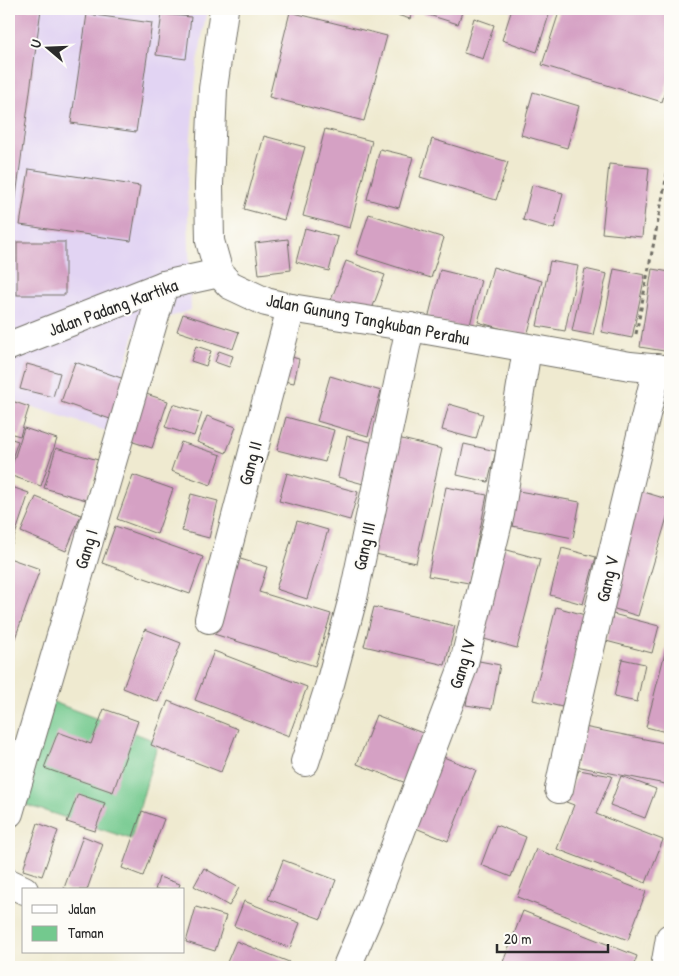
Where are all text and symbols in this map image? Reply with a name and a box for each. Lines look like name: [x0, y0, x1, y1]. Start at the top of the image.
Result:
north arrow: [22, 22, 72, 72]
text: U: [25, 37, 46, 50]
street label: Jalan Padang Kartika: [45, 272, 181, 342]
street label: Jalan Gunung Tangkuban Perahu: [264, 287, 472, 351]
street label: Gang II: [232, 438, 268, 488]
street label: Gang III: [347, 520, 381, 572]
street label: Gang I: [68, 526, 104, 572]
street label: Gang V: [590, 553, 625, 604]
street label: Gang IV: [443, 635, 482, 692]
legend: [22, 888, 185, 954]
text: Jalan: [68, 898, 96, 919]
scale bar: [497, 921, 608, 953]
text: Taman: [68, 922, 104, 943]
text: 20 m: [504, 928, 531, 949]

